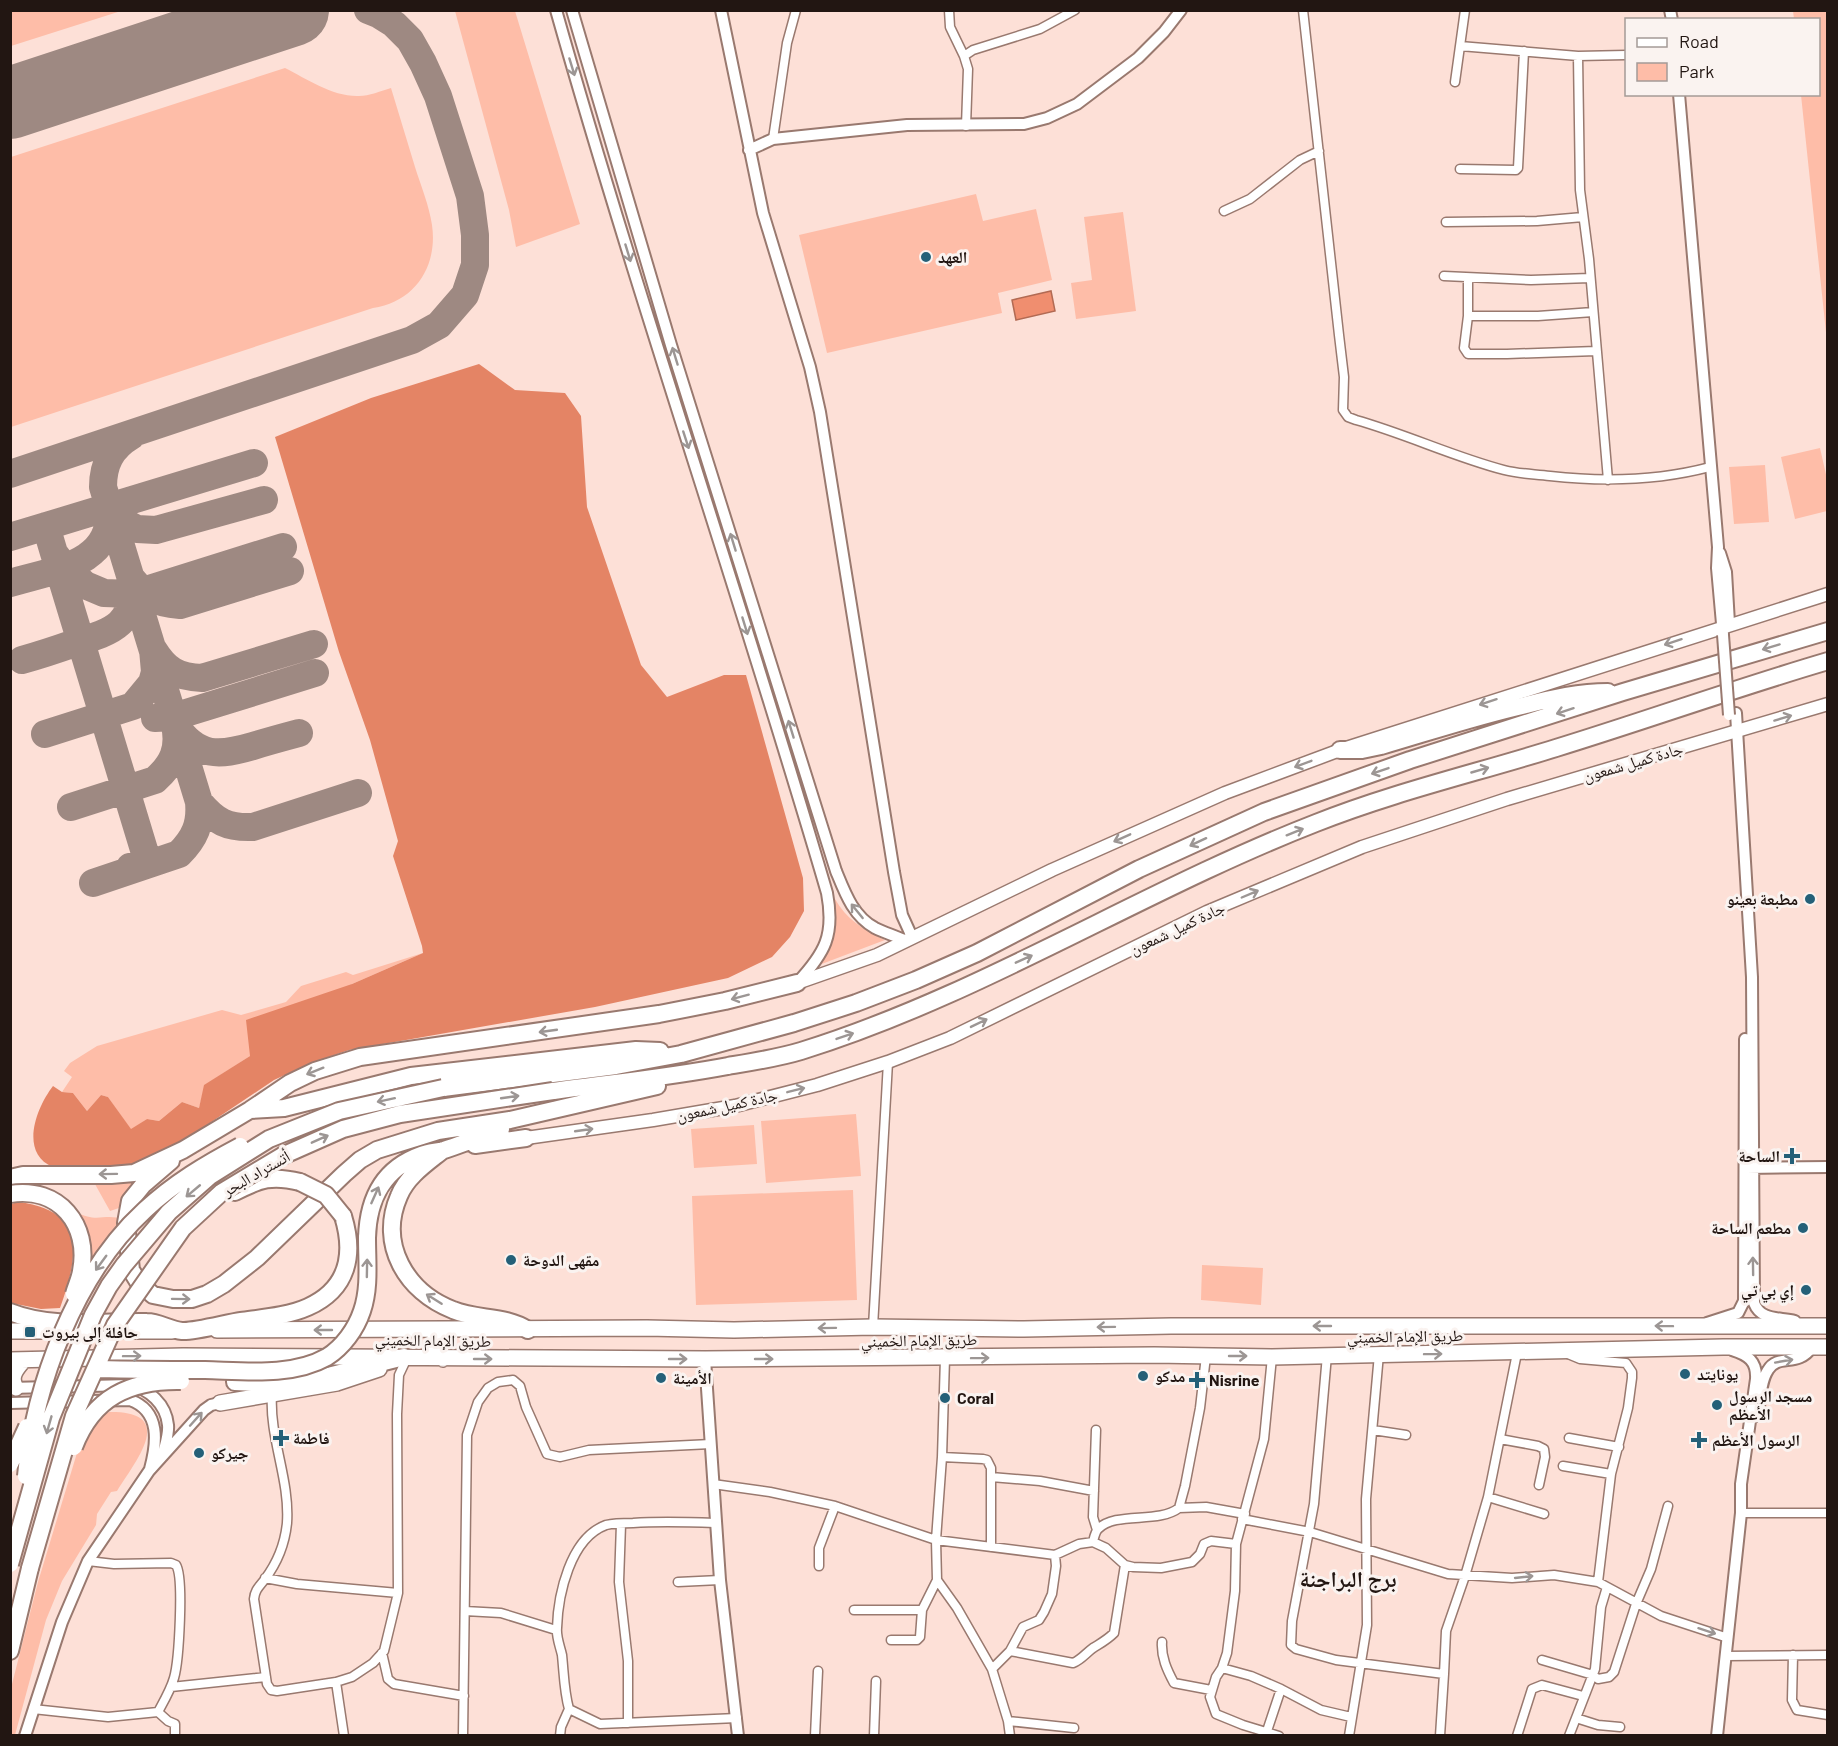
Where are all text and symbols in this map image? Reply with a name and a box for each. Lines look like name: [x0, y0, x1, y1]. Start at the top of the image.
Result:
legend: [1625, 18, 1820, 96]
text: Road: [1679, 30, 1719, 52]
one-way arrow: [567, 57, 578, 76]
text: Park: [1679, 60, 1714, 82]
one-way arrow: [623, 244, 634, 263]
place label: العهد: [938, 247, 967, 267]
marker: العهد: [919, 250, 933, 264]
one-way arrow: [669, 347, 680, 366]
one-way arrow: [681, 430, 692, 449]
one-way arrow: [726, 533, 737, 552]
one-way arrow: [740, 616, 751, 635]
one-way arrow: [1664, 637, 1683, 648]
one-way arrow: [1762, 642, 1781, 653]
one-way arrow: [1479, 697, 1498, 708]
one-way arrow: [1556, 707, 1575, 718]
one-way arrow: [1773, 711, 1792, 722]
one-way arrow: [784, 720, 795, 739]
street label: جادة كميل شمعون: [1581, 738, 1685, 787]
one-way arrow: [1294, 759, 1312, 770]
one-way arrow: [1470, 764, 1489, 776]
one-way arrow: [1371, 766, 1389, 777]
one-way arrow: [1285, 826, 1304, 837]
one-way arrow: [1114, 833, 1132, 844]
one-way arrow: [1189, 836, 1207, 848]
one-way arrow: [1240, 888, 1259, 899]
place label: مطبعة بعينو: [1727, 889, 1798, 909]
marker: مطبعة بعينو: [1803, 892, 1817, 906]
street label: جادة كميل شمعون: [1126, 897, 1228, 960]
one-way arrow: [850, 903, 863, 919]
one-way arrow: [1014, 953, 1032, 965]
one-way arrow: [731, 992, 750, 1004]
one-way arrow: [970, 1017, 988, 1029]
one-way arrow: [539, 1025, 558, 1036]
one-way arrow: [835, 1030, 854, 1041]
one-way arrow: [306, 1066, 325, 1077]
one-way arrow: [787, 1084, 806, 1095]
street label: جادة كميل شمعون: [675, 1085, 780, 1126]
one-way arrow: [500, 1092, 519, 1103]
one-way arrow: [377, 1094, 396, 1106]
one-way arrow: [574, 1124, 594, 1135]
one-way arrow: [311, 1133, 329, 1145]
street label: أتستراد البحر: [218, 1146, 293, 1201]
place label: الساحة: [1738, 1146, 1780, 1165]
marker: الساحة: [1785, 1149, 1799, 1163]
one-way arrow: [99, 1169, 119, 1180]
one-way arrow: [186, 1184, 201, 1198]
one-way arrow: [370, 1187, 381, 1205]
place label: مطعم الساحة: [1711, 1218, 1791, 1240]
marker: مطعم الساحة: [1796, 1221, 1810, 1235]
place label: مقهى الدوحة: [523, 1250, 599, 1270]
marker: مقهى الدوحة: [504, 1253, 518, 1267]
one-way arrow: [95, 1255, 108, 1271]
one-way arrow: [1748, 1256, 1759, 1276]
one-way arrow: [361, 1258, 373, 1278]
place label: إي بي تي: [1741, 1280, 1794, 1303]
marker: إي بي تي: [1799, 1283, 1813, 1297]
one-way arrow: [171, 1293, 191, 1305]
one-way arrow: [426, 1293, 442, 1305]
one-way arrow: [1313, 1320, 1333, 1332]
one-way arrow: [1655, 1320, 1675, 1332]
place label: حافلة إلى بيروت: [42, 1322, 138, 1343]
one-way arrow: [1097, 1322, 1117, 1333]
one-way arrow: [818, 1323, 838, 1334]
one-way arrow: [313, 1324, 333, 1336]
marker: حافلة إلى بيروت: [23, 1325, 37, 1339]
street label: طريق الإمام الخميني: [1347, 1325, 1463, 1350]
street label: طريق الإمام الخميني: [375, 1329, 491, 1354]
street label: طريق الإمام الخميني: [861, 1329, 977, 1354]
one-way arrow: [1422, 1348, 1442, 1360]
one-way arrow: [121, 1350, 141, 1362]
one-way arrow: [1227, 1350, 1247, 1362]
one-way arrow: [969, 1352, 989, 1363]
one-way arrow: [473, 1353, 493, 1365]
one-way arrow: [668, 1353, 688, 1365]
one-way arrow: [753, 1353, 773, 1365]
one-way arrow: [1774, 1356, 1793, 1367]
place label: يونايتد: [1697, 1364, 1738, 1383]
place label: مدكو: [1155, 1366, 1185, 1385]
marker: يونايتد: [1678, 1367, 1692, 1381]
place label: الأمينة: [673, 1368, 712, 1387]
marker: مدكو: [1136, 1369, 1150, 1383]
place label: Nisrine: [1209, 1370, 1260, 1389]
marker: الأمينة: [654, 1371, 668, 1385]
marker: Nisrine: [1190, 1373, 1204, 1387]
place label: مسجد الرسول الأعظم: [1729, 1386, 1812, 1426]
place label: Coral: [957, 1388, 994, 1407]
marker: Coral: [938, 1391, 952, 1405]
marker: مسجد الرسول الأعظم: [1710, 1398, 1724, 1412]
one-way arrow: [189, 1411, 203, 1426]
one-way arrow: [43, 1415, 54, 1434]
place label: فاطمة: [293, 1428, 330, 1447]
place label: الرسول الأعظم: [1712, 1430, 1800, 1452]
marker: فاطمة: [274, 1431, 288, 1445]
marker: الرسول الأعظم: [1690, 1431, 1708, 1449]
place label: جيركو: [211, 1443, 248, 1462]
marker: جيركو: [192, 1446, 206, 1460]
district label: برج البراجنة: [1300, 1565, 1396, 1593]
one-way arrow: [1513, 1571, 1533, 1582]
one-way arrow: [1697, 1626, 1716, 1637]

